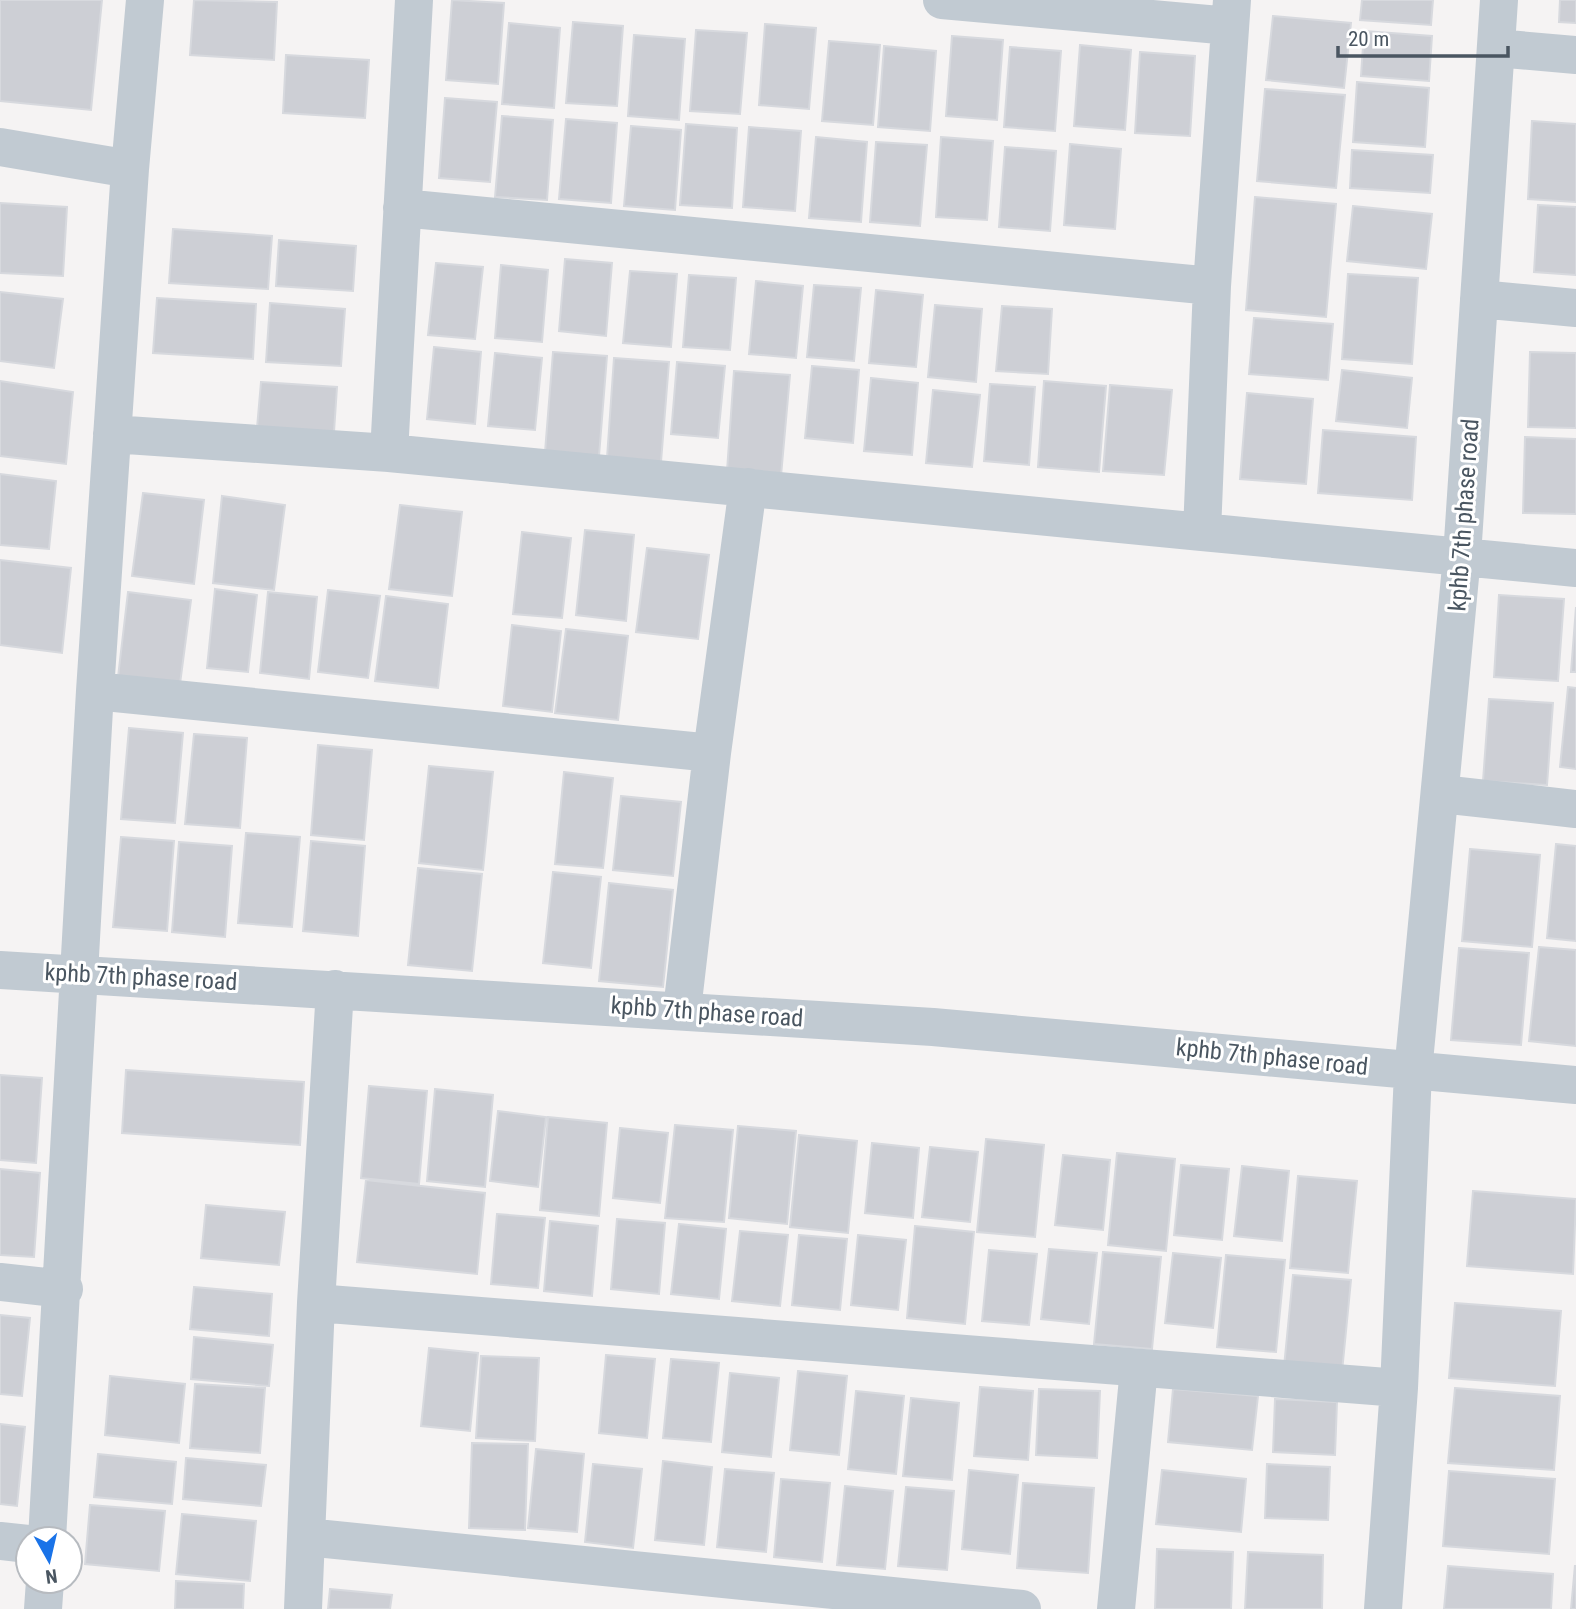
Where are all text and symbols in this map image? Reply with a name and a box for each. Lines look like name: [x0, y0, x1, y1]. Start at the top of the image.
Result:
scale bar: [1338, 14, 1508, 58]
text: 20 m: [1348, 27, 1389, 51]
street label: kphb 7th phase road: [1443, 418, 1485, 612]
street label: kphb 7th phase road: [44, 958, 238, 996]
street label: kphb 7th phase road: [610, 991, 804, 1033]
street label: kphb 7th phase road: [1175, 1033, 1369, 1081]
north arrow: [14, 1525, 84, 1595]
text: N: [44, 1564, 59, 1589]

